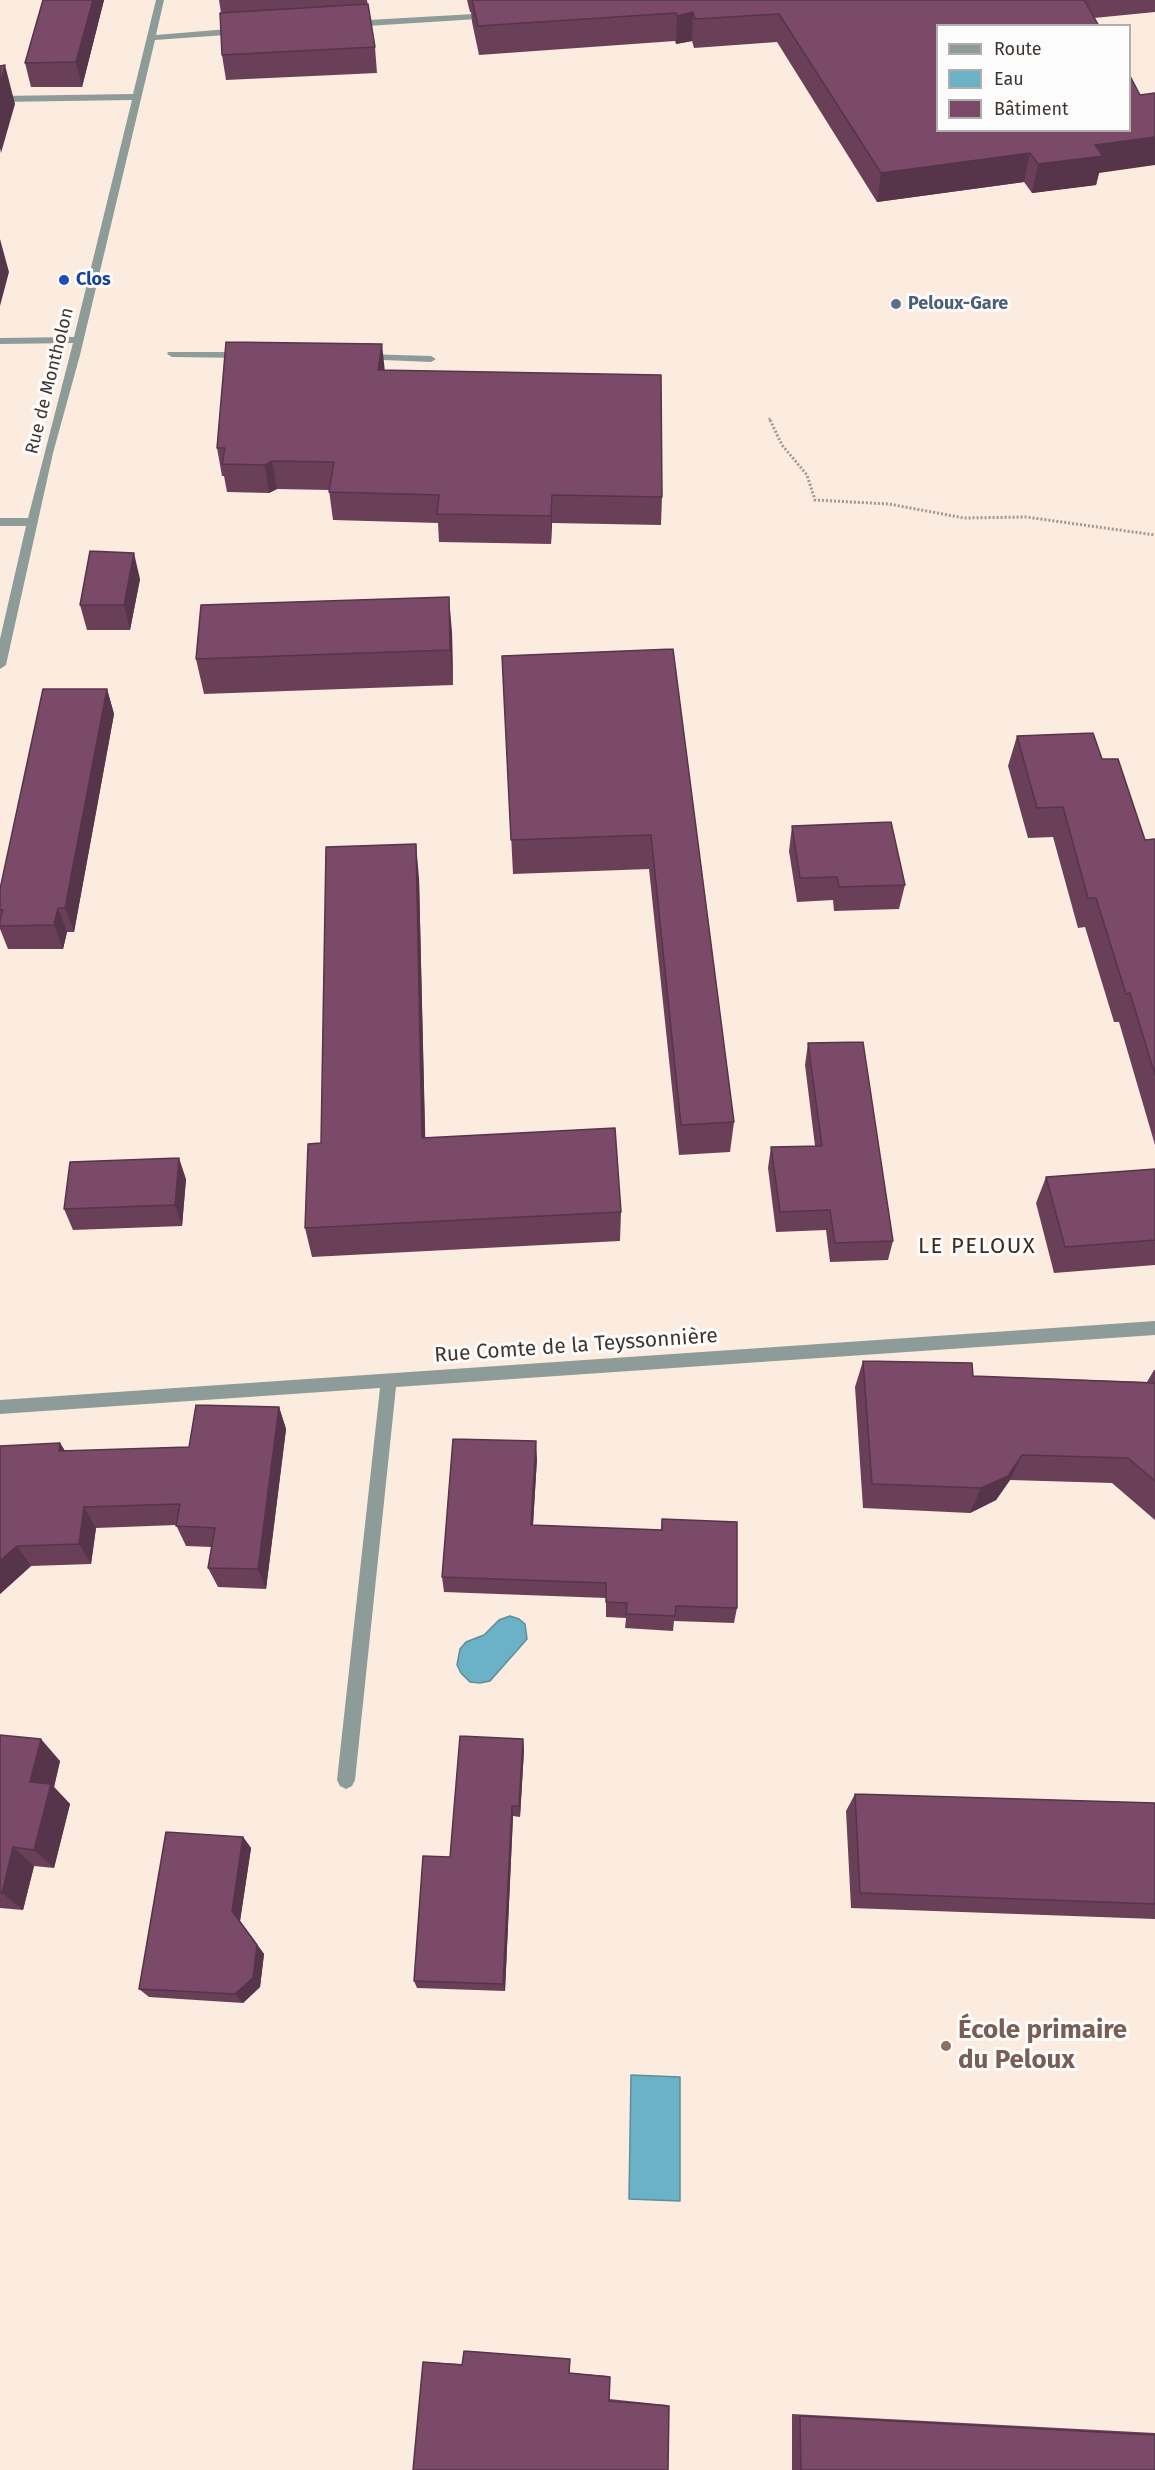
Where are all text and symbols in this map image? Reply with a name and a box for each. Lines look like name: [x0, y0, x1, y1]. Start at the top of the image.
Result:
legend: [936, 24, 1131, 132]
text: Route: [994, 38, 1042, 60]
text: Eau: [994, 68, 1024, 90]
text: Bâtiment: [994, 98, 1069, 120]
place label: Clos: [76, 269, 111, 291]
marker: Clos: [57, 273, 71, 287]
place label: Peloux-Gare: [908, 293, 1008, 315]
marker: Peloux-Gare: [889, 297, 903, 311]
street label: Rue de Montholon: [21, 306, 79, 456]
district label: LE PELOUX: [918, 1234, 1036, 1260]
street label: Rue Comte de la Teyssonnière: [433, 1324, 719, 1368]
place label: École primaire du Peloux: [958, 2015, 1127, 2076]
marker: École primaire du Peloux: [939, 2039, 953, 2053]

